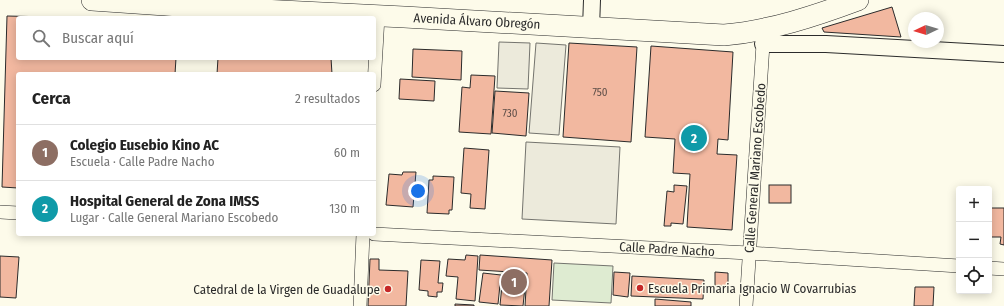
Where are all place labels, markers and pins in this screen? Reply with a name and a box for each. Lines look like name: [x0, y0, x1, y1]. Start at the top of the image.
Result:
pin: 2: [681, 123, 707, 153]
pin: 1: [501, 267, 527, 297]
place label: Escuela Primaria Ignacio W Covarrubias: [648, 281, 857, 296]
place label: Catedral de la Virgen de Guadalupe: [193, 282, 380, 297]
marker: Escuela Primaria Ignacio W Covarrubias: [635, 283, 645, 293]
marker: Catedral de la Virgen de Guadalupe: [383, 284, 393, 294]

